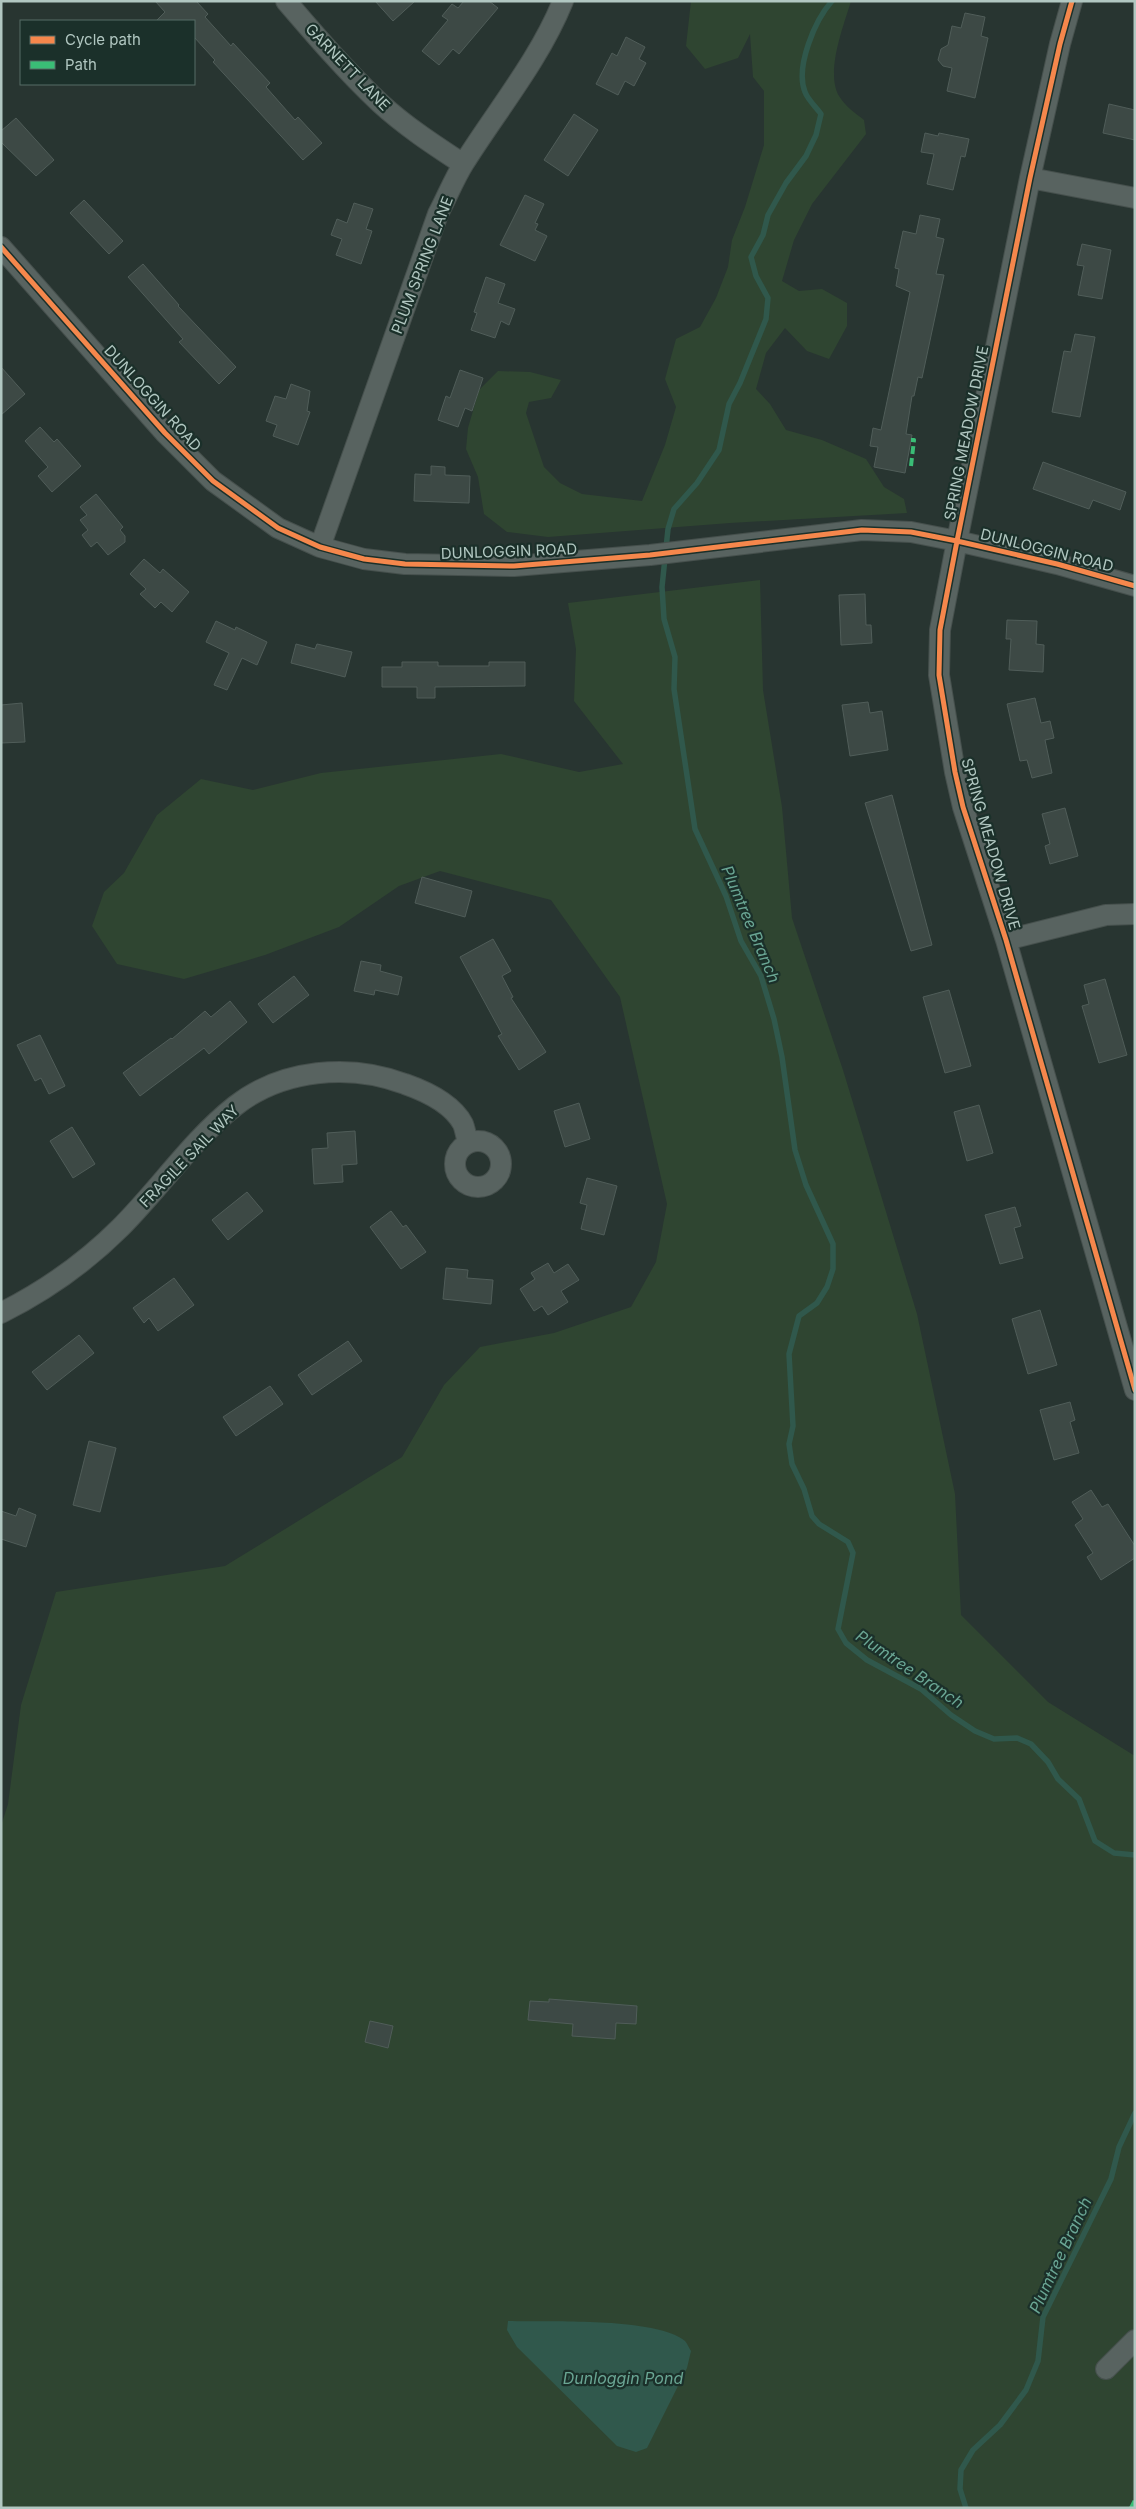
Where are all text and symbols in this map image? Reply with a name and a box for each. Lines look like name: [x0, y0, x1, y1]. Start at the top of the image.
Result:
street label: GARNETT LANE: [302, 19, 394, 115]
legend: [20, 20, 195, 85]
text: Cycle path: [65, 30, 141, 49]
text: Path: [65, 55, 97, 74]
street label: PLUM SPRING LANE: [387, 194, 457, 336]
street label: DUNLOGGIN ROAD: [100, 341, 206, 455]
street label: SPRING MEADOW DRIVE: [940, 344, 992, 522]
street label: DUNLOGGIN ROAD: [978, 524, 1116, 576]
street label: DUNLOGGIN ROAD: [440, 539, 578, 563]
street label: SPRING MEADOW DRIVE: [957, 756, 1025, 932]
water label: Plumtree Branch: [717, 862, 785, 986]
street label: FRAGILE SAIL WAY: [135, 1101, 243, 1211]
water label: Plumtree Branch: [852, 1626, 968, 1712]
water label: Plumtree Branch: [1024, 2194, 1096, 2316]
water label: Dunloggin Pond: [563, 2368, 683, 2388]

